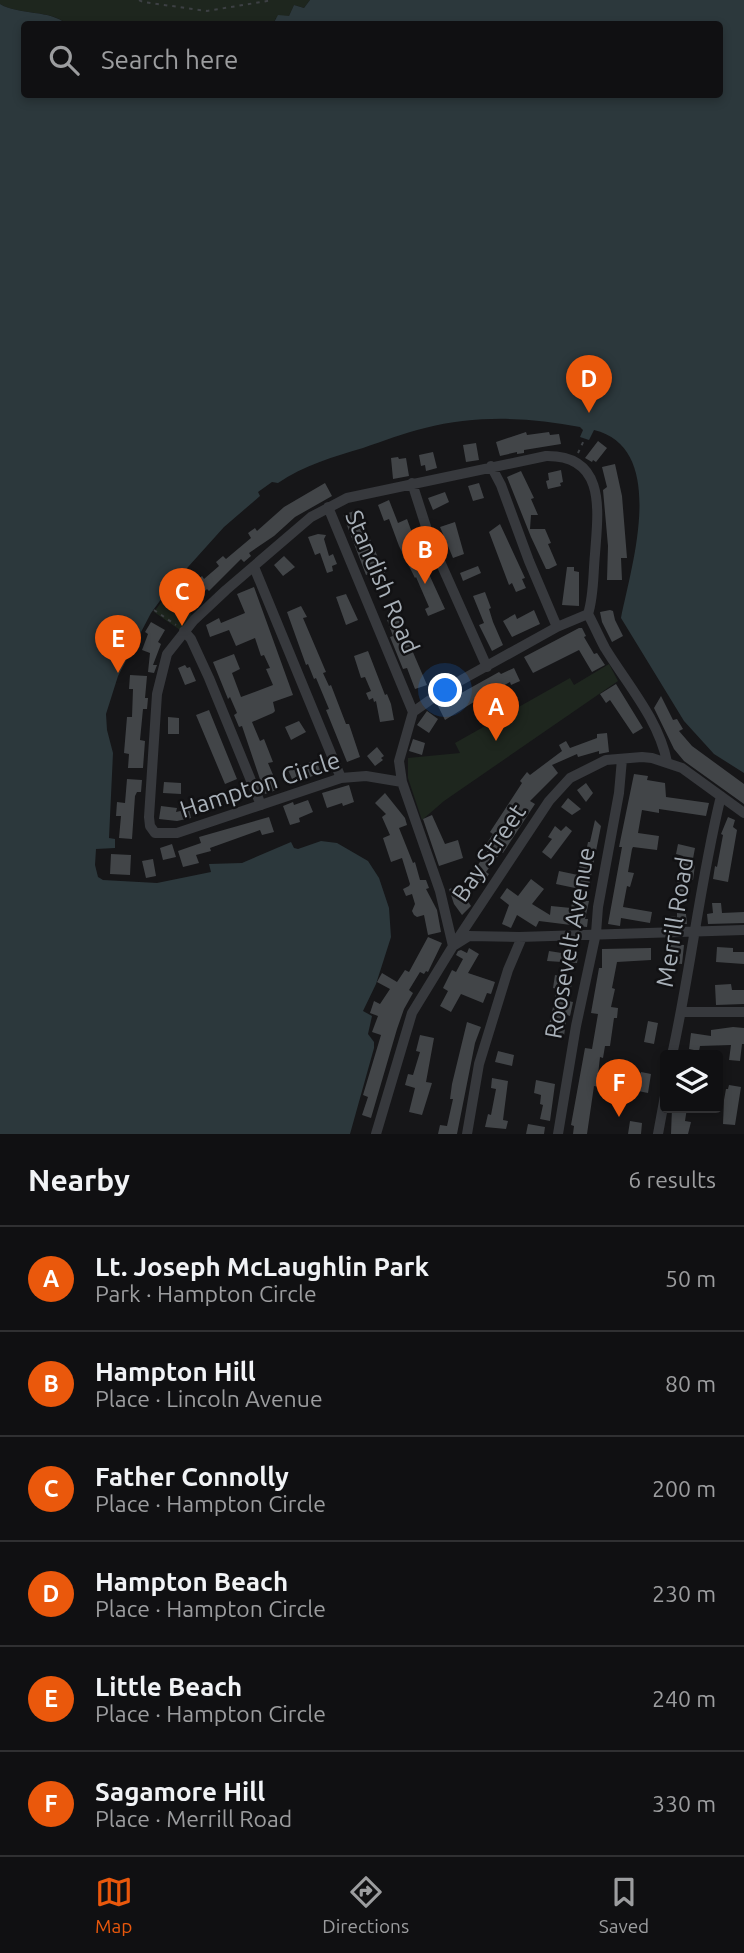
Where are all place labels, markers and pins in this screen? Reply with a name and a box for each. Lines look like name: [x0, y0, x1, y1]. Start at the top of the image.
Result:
pin: D: [566, 355, 612, 413]
pin: B: [402, 526, 448, 584]
pin: C: [159, 568, 205, 626]
pin: E: [95, 615, 141, 673]
pin: A: [473, 683, 519, 741]
pin: F: [596, 1059, 642, 1117]

